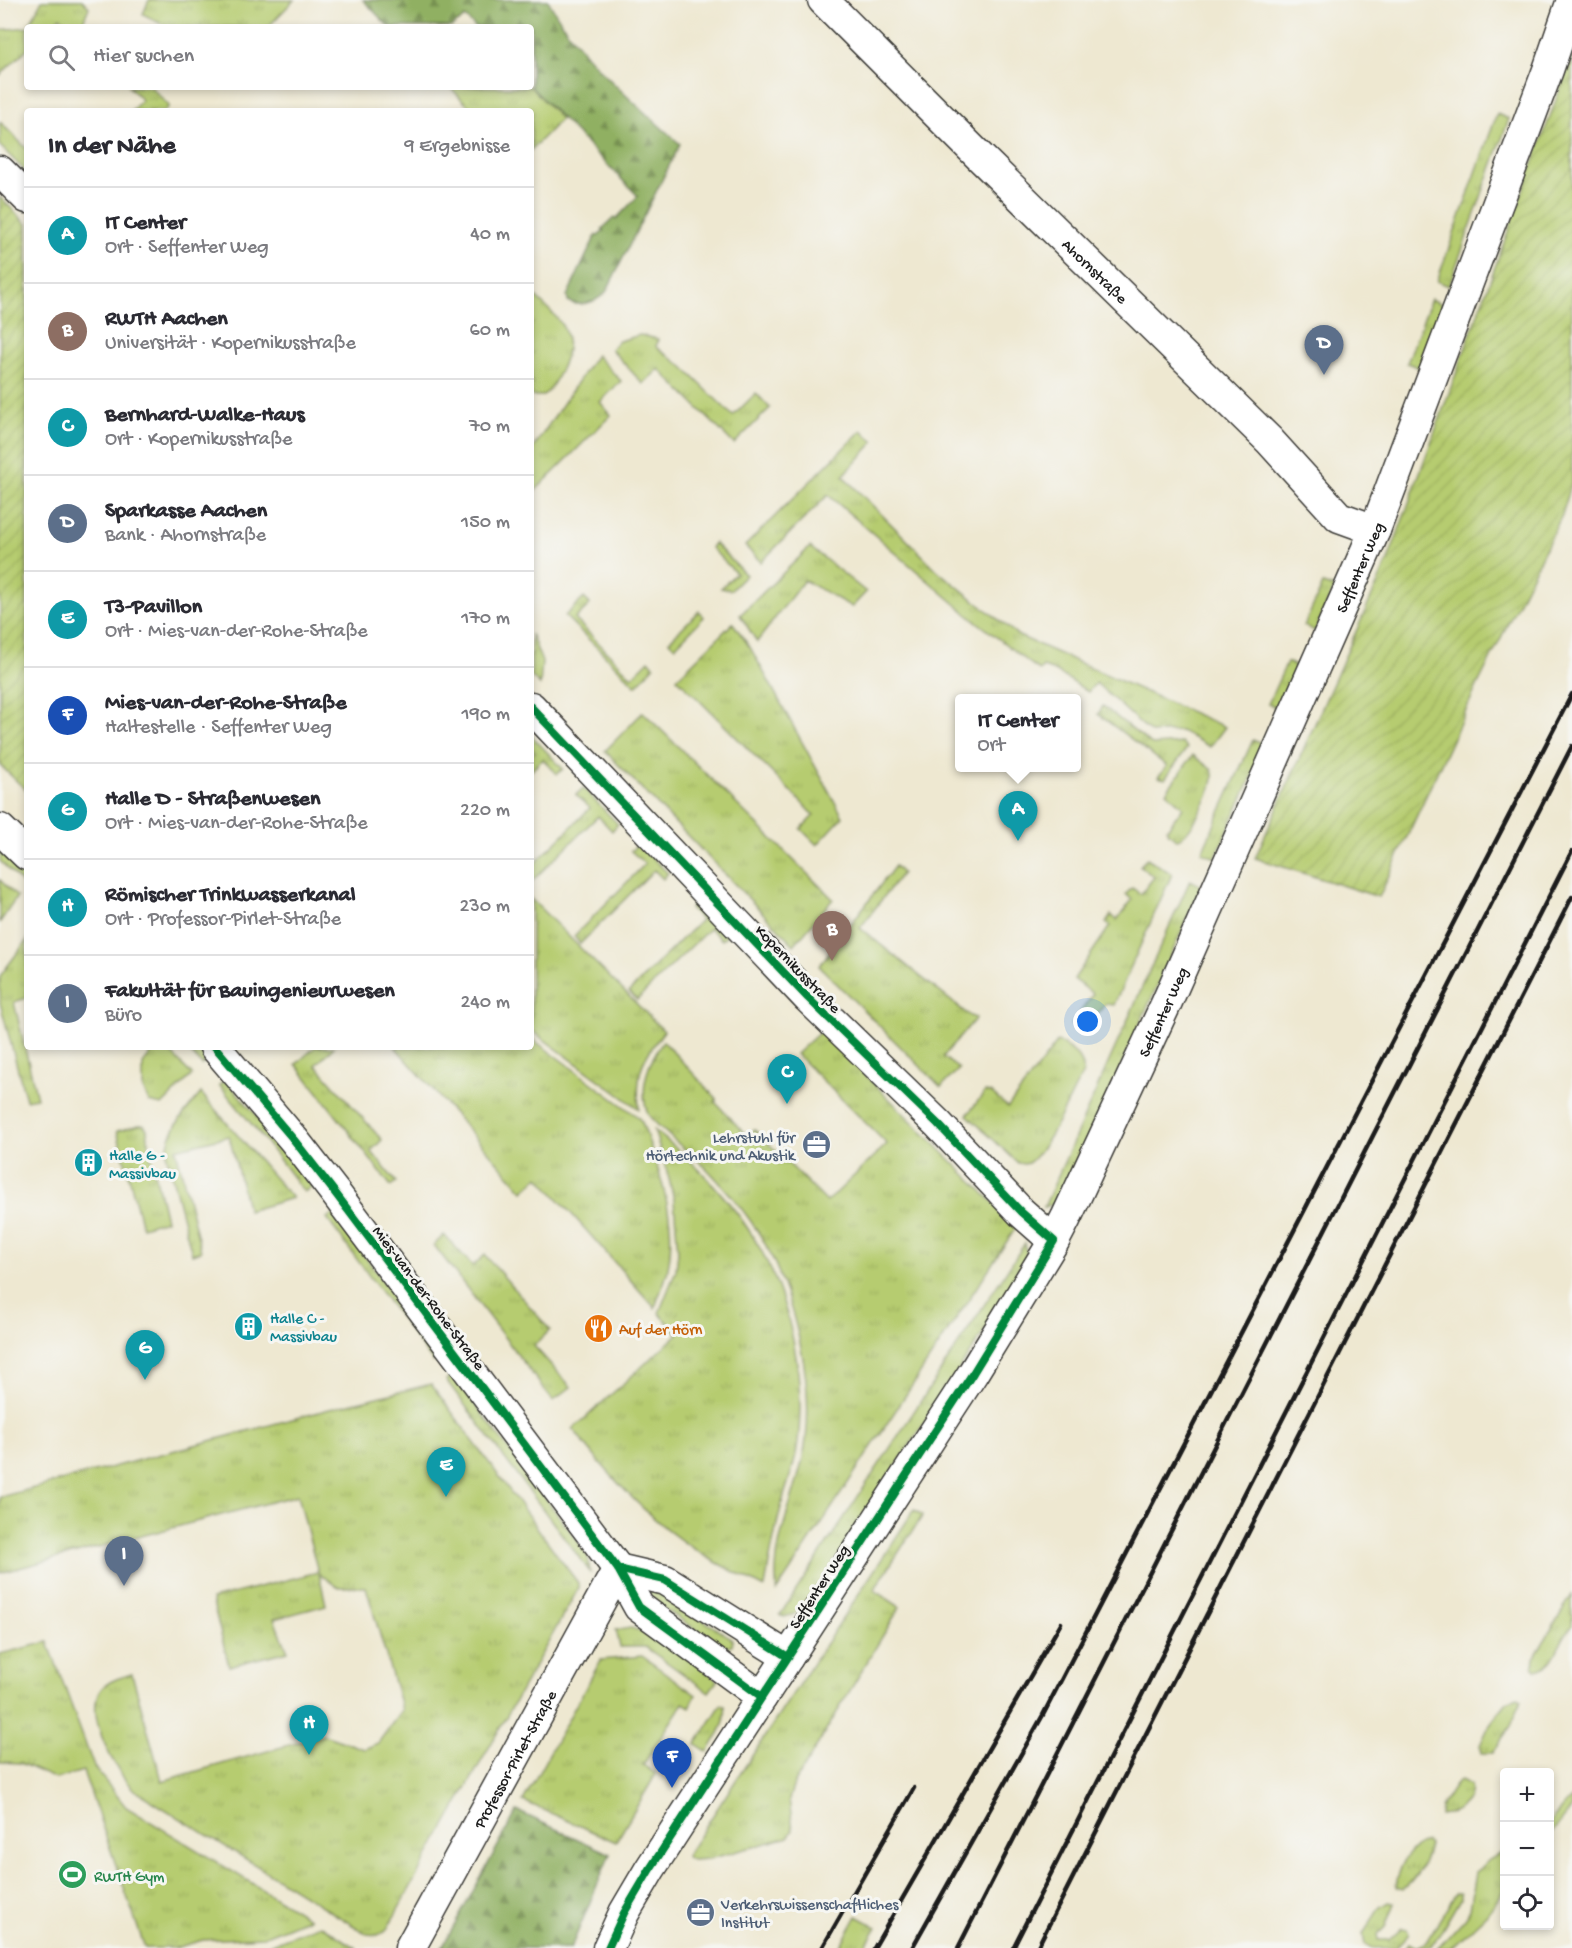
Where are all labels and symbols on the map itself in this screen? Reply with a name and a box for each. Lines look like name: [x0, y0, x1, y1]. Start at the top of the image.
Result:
street label: Ahornstraße: [1056, 236, 1131, 310]
pin: D: [1304, 326, 1344, 375]
street label: Seffenter Weg: [1334, 521, 1390, 617]
pin: A: [998, 792, 1038, 841]
pin: B: [812, 912, 852, 961]
street label: Kopernikusstraße: [750, 922, 844, 1019]
street label: Seffenter Weg: [1137, 965, 1194, 1061]
your location: [1073, 1007, 1102, 1036]
pin: C: [768, 1054, 806, 1104]
office icon: Lehrstuhl für Hörtechnik und Akustik: [800, 1129, 832, 1161]
place label: Lehrstuhl für Hörtechnik und Akustik: [646, 1130, 797, 1167]
building icon: Halle G - Massivbau: [72, 1147, 104, 1179]
place label: Halle G - Massivbau: [109, 1148, 177, 1185]
street label: Mies-van-der-Rohe-Straße: [367, 1223, 488, 1376]
building icon: Halle C - Massivbau: [233, 1310, 265, 1342]
place label: Halle C - Massivbau: [270, 1311, 338, 1348]
restaurant icon: Auf der Hörn: [582, 1312, 614, 1344]
place label: Auf der Hörn: [619, 1322, 703, 1341]
pin: G: [126, 1330, 164, 1380]
pin: E: [426, 1448, 466, 1497]
pin: I: [104, 1536, 144, 1586]
street label: Seffenter Weg: [787, 1542, 855, 1634]
street label: Professor-Pirlet-Straße: [471, 1687, 563, 1834]
pin: H: [290, 1706, 328, 1755]
pin: F: [652, 1738, 692, 1788]
sports icon: RWTH Gym: [57, 1859, 89, 1891]
place label: RWTH Gym: [94, 1869, 165, 1888]
office icon: Verkehrswissenschaftliches Institut: [684, 1896, 716, 1928]
place label: Verkehrswissenschaftliches Institut: [720, 1897, 899, 1934]

